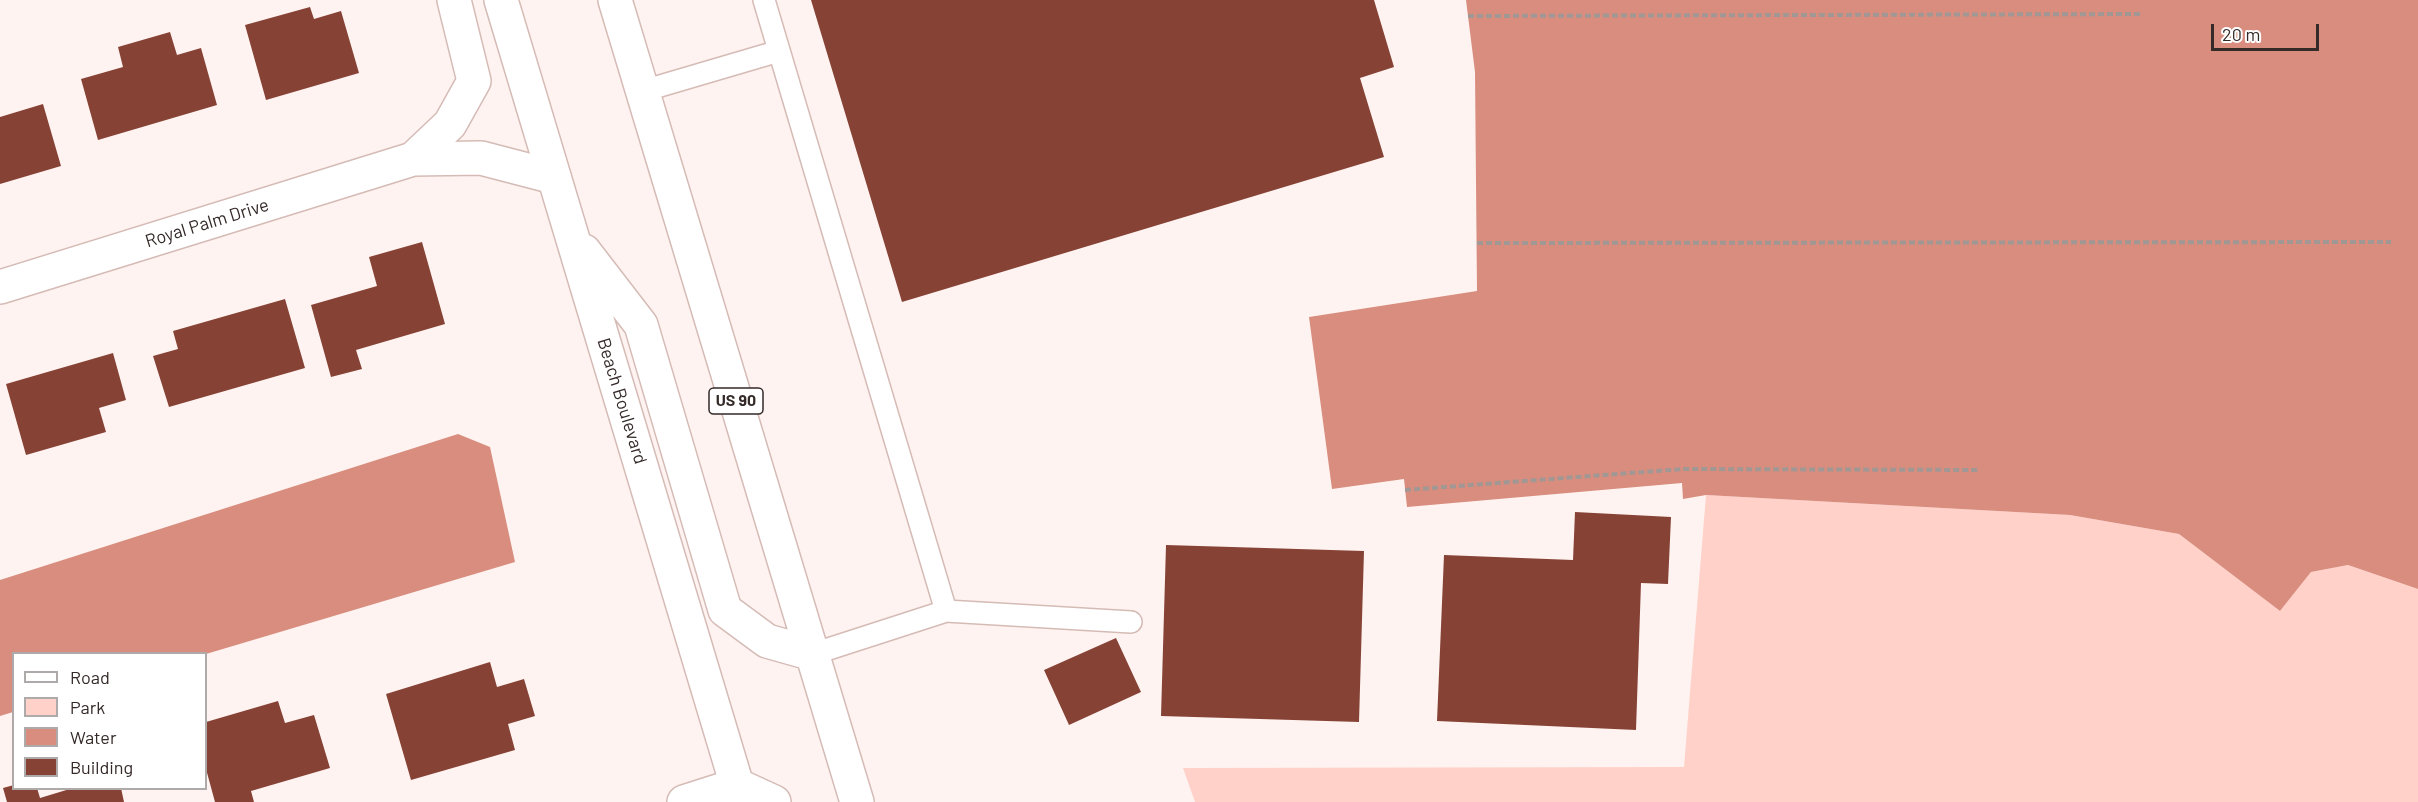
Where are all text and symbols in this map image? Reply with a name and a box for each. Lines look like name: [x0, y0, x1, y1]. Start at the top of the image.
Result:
scale bar: [2214, 12, 2322, 50]
text: 20 m: [2222, 23, 2260, 45]
street label: Royal Palm Drive: [143, 194, 271, 252]
street label: Beach Boulevard: [593, 335, 651, 467]
road number: US 90: [709, 388, 763, 414]
legend: [12, 652, 207, 790]
text: Road: [70, 666, 110, 688]
text: Park: [70, 696, 105, 718]
text: Water: [70, 726, 117, 748]
text: Building: [70, 756, 133, 778]

